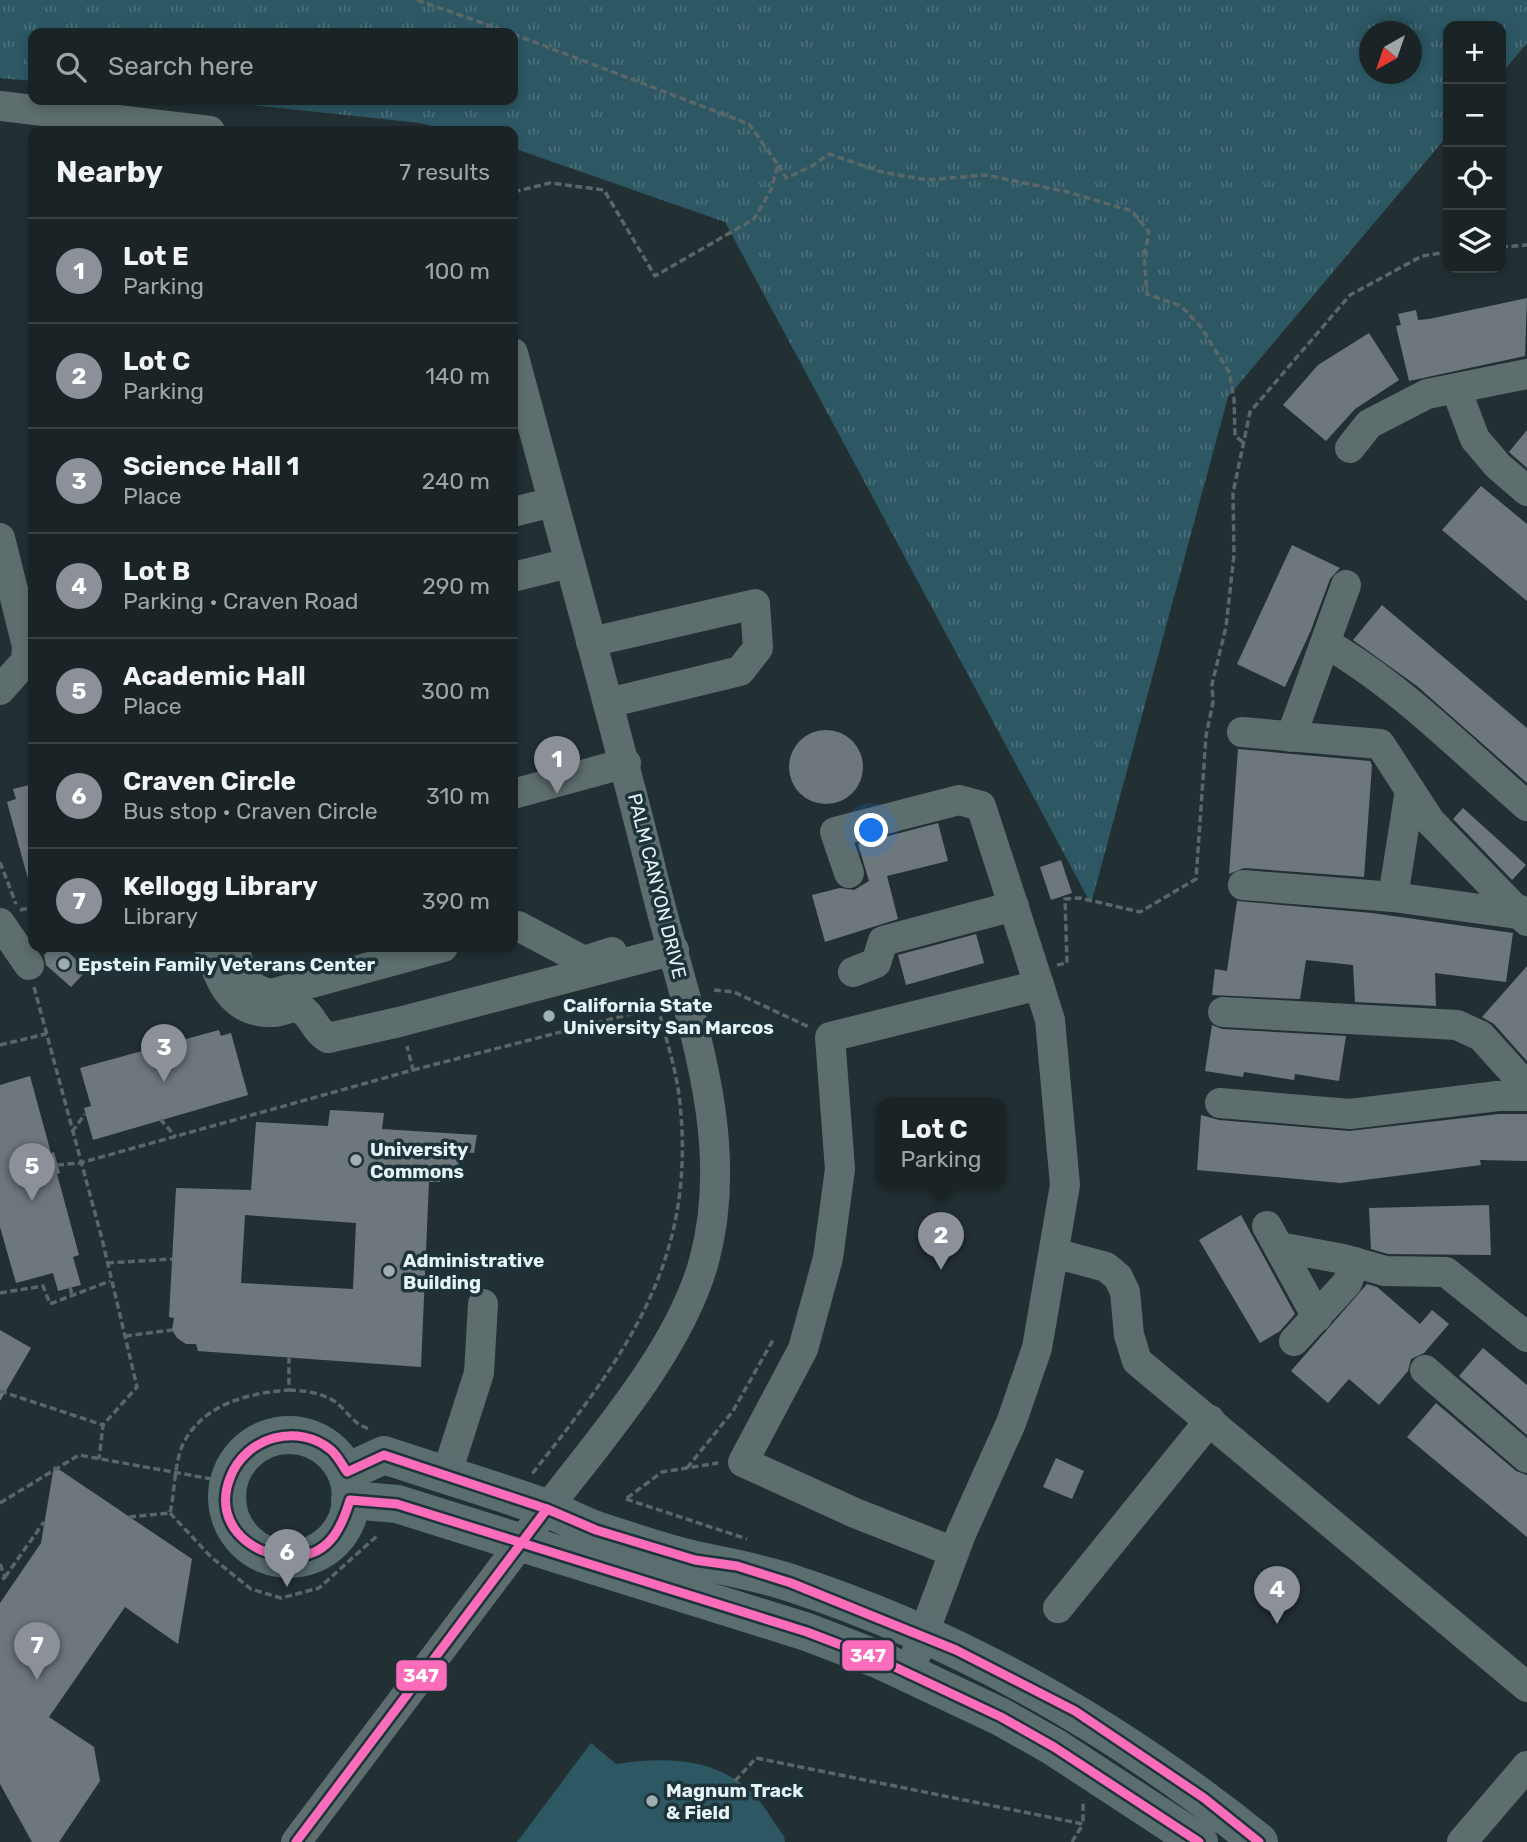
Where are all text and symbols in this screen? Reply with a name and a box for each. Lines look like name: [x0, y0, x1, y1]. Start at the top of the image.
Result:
north arrow: [1359, 21, 1422, 84]
map controls: [1443, 21, 1506, 273]
button: +: [1443, 21, 1506, 84]
search box: [28, 28, 518, 105]
icon: search: [52, 48, 90, 86]
text: Search here: [108, 51, 254, 82]
button: −: [1443, 84, 1506, 147]
button: locate: [1443, 147, 1506, 210]
text: Nearby: [56, 154, 163, 190]
text: 7 results: [399, 158, 490, 186]
button: layers: [1443, 210, 1506, 273]
text: Lot E: [123, 241, 189, 272]
text: 1: [73, 257, 85, 285]
text: 100 m: [425, 257, 490, 285]
text: Parking: [123, 272, 204, 300]
text: Lot C: [123, 346, 190, 377]
text: 2: [72, 362, 86, 390]
text: 140 m: [425, 362, 490, 390]
text: Parking: [123, 377, 204, 405]
text: Science Hall 1: [123, 451, 300, 482]
text: 3: [71, 467, 87, 495]
text: 240 m: [422, 467, 490, 495]
text: Place: [123, 482, 182, 510]
text: Lot B: [123, 556, 190, 587]
text: 4: [71, 572, 87, 600]
text: 290 m: [422, 572, 490, 600]
text: Parking · Craven Road: [123, 587, 359, 615]
text: Academic Hall: [123, 661, 306, 692]
text: 5: [72, 677, 86, 705]
text: 300 m: [421, 677, 490, 705]
text: Place: [123, 692, 182, 720]
pin: 1: [534, 736, 580, 794]
text: Craven Circle: [123, 766, 296, 797]
text: 6: [72, 782, 86, 810]
text: 310 m: [426, 782, 490, 810]
street label: PALM CANYON DRIVE: [623, 791, 691, 981]
text: Bus stop · Craven Circle: [123, 797, 378, 825]
your location: [854, 813, 888, 847]
text: Kellogg Library: [123, 871, 318, 902]
text: 7: [72, 887, 86, 915]
text: 390 m: [422, 887, 490, 915]
text: Library: [123, 902, 198, 930]
place label: Epstein Family Veterans Center: [78, 953, 376, 976]
marker: Epstein Family Veterans Center: [56, 956, 72, 972]
place label: California State University San Marcos: [563, 994, 774, 1039]
marker: California State University San Marcos: [541, 1008, 557, 1024]
pin: 3: [141, 1024, 187, 1082]
popup: [876, 1098, 1006, 1189]
text: Lot C: [900, 1114, 968, 1145]
place label: University Commons: [370, 1138, 469, 1183]
pin: 5: [9, 1143, 55, 1201]
text: Parking: [900, 1145, 982, 1173]
marker: University Commons: [348, 1152, 364, 1168]
pin: 2: [918, 1212, 964, 1270]
place label: Administrative Building: [403, 1249, 544, 1294]
marker: Administrative Building: [381, 1263, 397, 1279]
pin: 6: [264, 1529, 310, 1587]
pin: 4: [1254, 1566, 1300, 1624]
pin: 7: [14, 1622, 60, 1680]
line badge: 347: [841, 1639, 895, 1672]
text: 347: [850, 1644, 886, 1667]
line badge: 347: [395, 1659, 448, 1692]
text: 347: [403, 1664, 439, 1687]
place label: Magnum Track & Field: [666, 1779, 803, 1824]
marker: Magnum Track & Field: [644, 1793, 660, 1809]

